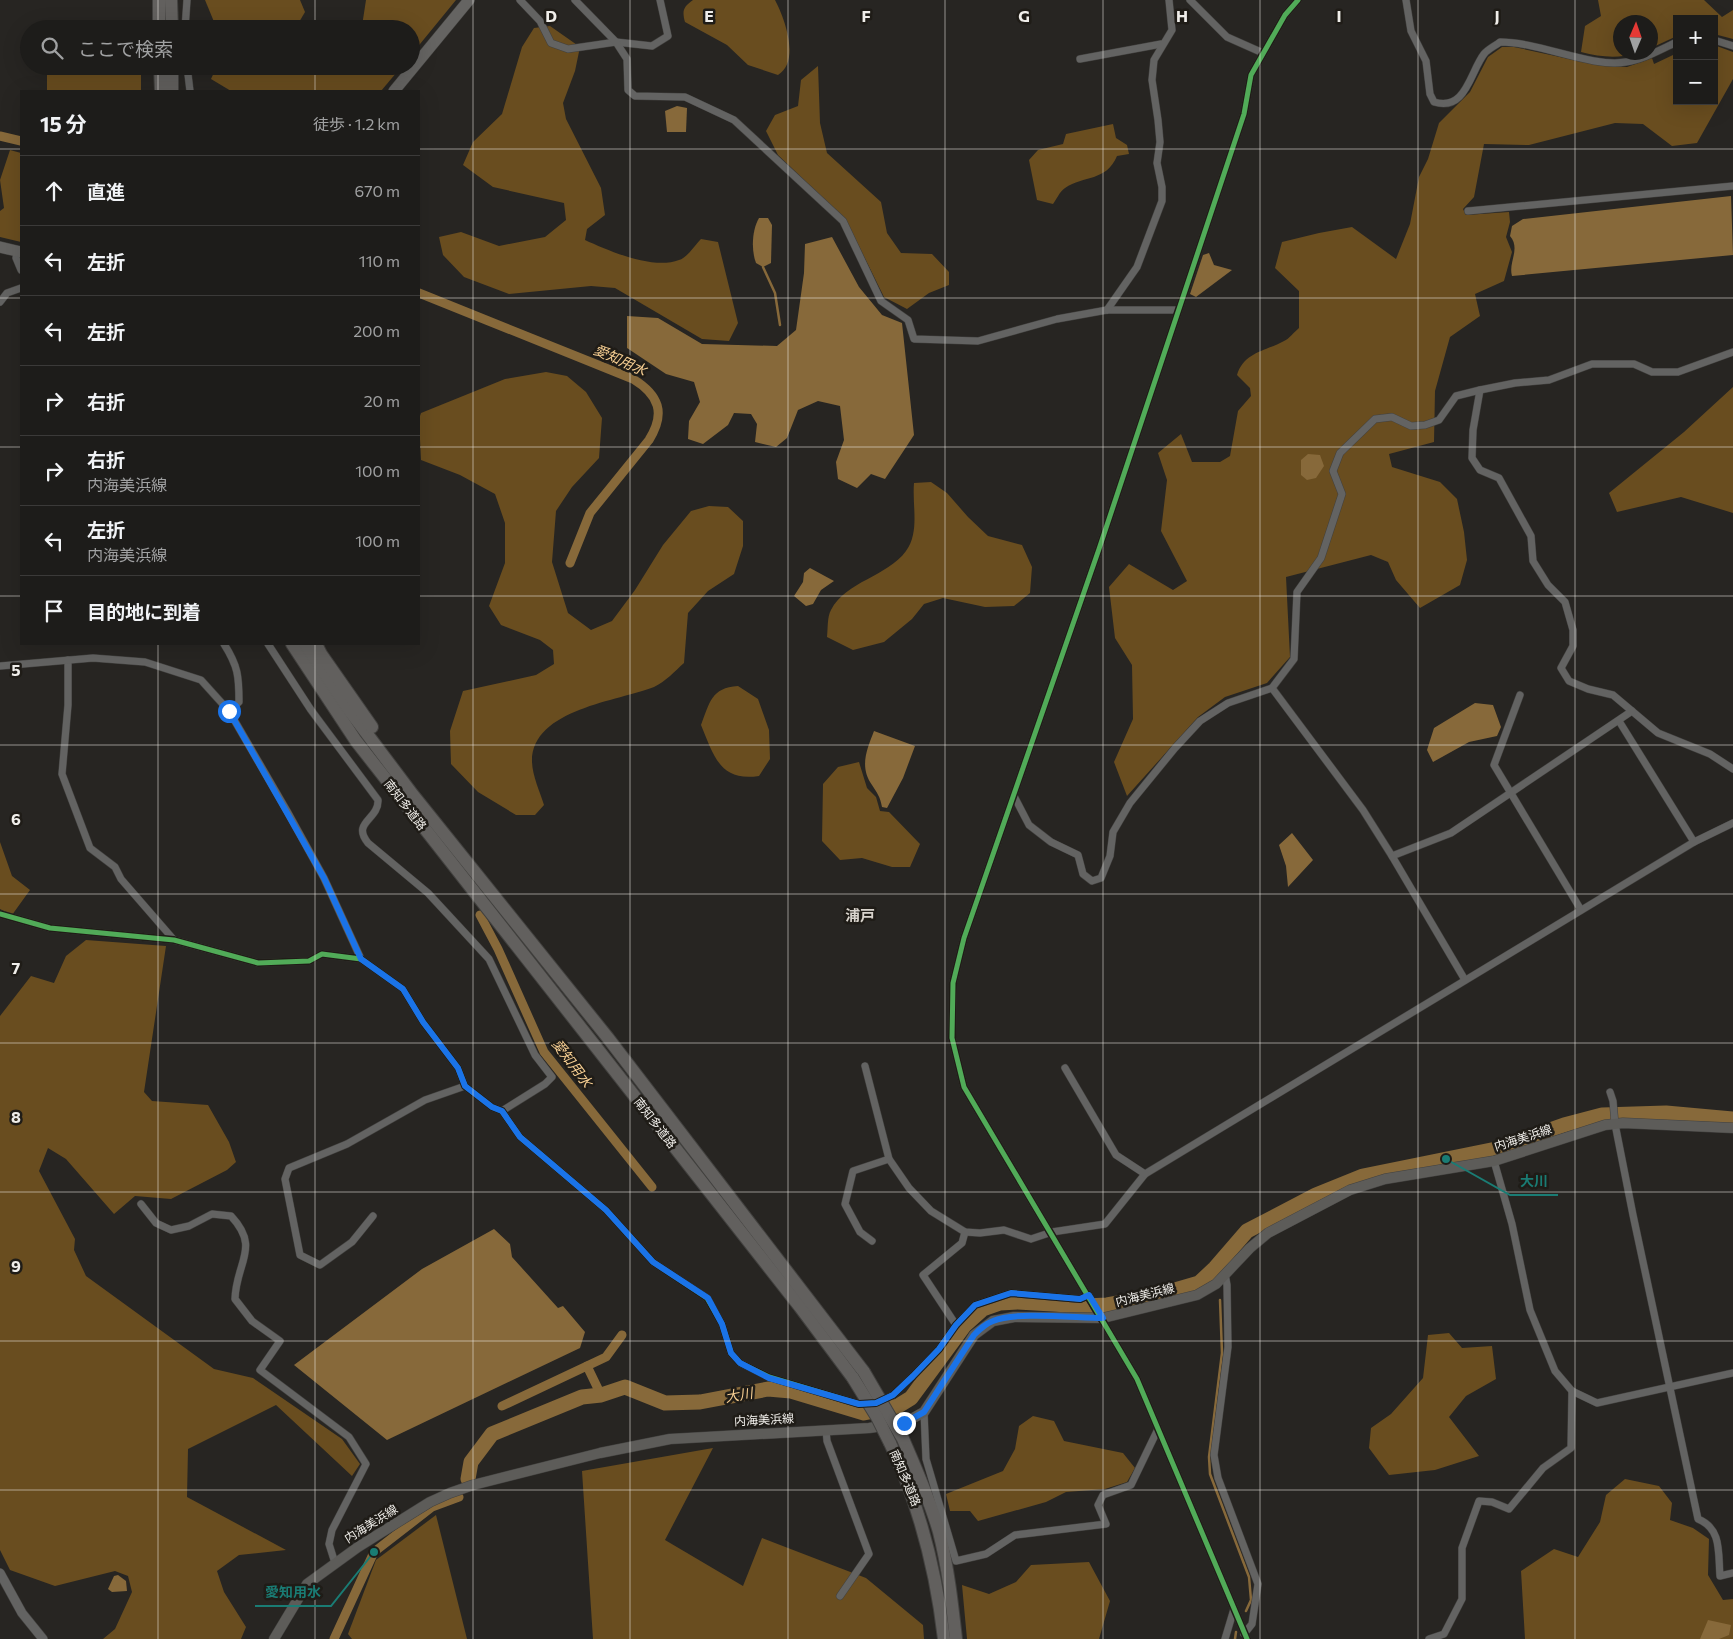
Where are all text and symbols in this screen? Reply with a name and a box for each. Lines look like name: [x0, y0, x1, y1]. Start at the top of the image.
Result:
text: D: [545, 6, 557, 25]
text: E: [704, 6, 714, 25]
text: F: [861, 6, 871, 25]
text: G: [1018, 6, 1030, 25]
text: H: [1176, 6, 1188, 25]
text: I: [1336, 6, 1342, 25]
text: J: [1494, 6, 1500, 25]
north arrow: [1613, 15, 1658, 60]
map controls: [1673, 15, 1718, 105]
button: +: [1673, 15, 1718, 60]
search box: [20, 20, 420, 75]
icon: search: [38, 34, 66, 62]
text: ここで検索: [78, 37, 173, 60]
button: −: [1673, 60, 1718, 105]
text: 15 分: [40, 111, 87, 136]
text: 徒歩 · 1.2 km: [313, 114, 400, 133]
icon: ahead: [40, 177, 68, 205]
text: 直進: [87, 180, 125, 203]
text: 670 m: [354, 181, 400, 200]
icon: left: [40, 247, 68, 275]
text: 左折: [87, 250, 125, 273]
text: 110 m: [359, 251, 400, 270]
icon: left: [40, 317, 68, 345]
text: 左折: [87, 320, 125, 343]
text: 200 m: [353, 321, 400, 340]
water label: 愛知用水: [591, 340, 651, 380]
icon: right: [40, 387, 68, 415]
text: 右折: [87, 390, 125, 413]
text: 20 m: [364, 391, 400, 410]
text: 右折: [87, 448, 125, 471]
icon: right: [40, 457, 68, 485]
text: 100 m: [355, 461, 400, 480]
text: 内海美浜線: [87, 475, 167, 494]
text: 左折: [87, 518, 125, 541]
icon: left: [40, 527, 68, 555]
text: 100 m: [355, 531, 400, 550]
text: 内海美浜線: [87, 545, 167, 564]
icon: arrive: [40, 597, 68, 625]
text: 目的地に到着: [87, 600, 201, 623]
text: 5: [11, 660, 21, 679]
route start: [218, 700, 241, 723]
street label: 南知多道路: [382, 776, 430, 832]
text: 6: [11, 809, 21, 828]
district label: 浦戸: [845, 906, 875, 924]
text: 7: [12, 958, 21, 977]
water label: 愛知用水: [549, 1035, 597, 1092]
street label: 南知多道路: [632, 1094, 680, 1150]
text: 8: [11, 1107, 21, 1126]
street label: 内海美浜線: [1492, 1121, 1553, 1153]
callout: 大川: [1510, 1166, 1558, 1195]
text: 大川: [1520, 1172, 1548, 1189]
text: 9: [11, 1256, 21, 1275]
street label: 内海美浜線: [1114, 1280, 1176, 1308]
water label: 大川: [724, 1383, 756, 1405]
street label: 内海美浜線: [734, 1410, 794, 1428]
route end: [893, 1412, 916, 1435]
street label: 南知多道路: [888, 1447, 924, 1508]
street label: 内海美浜線: [341, 1501, 400, 1545]
callout: 愛知用水: [255, 1577, 331, 1606]
text: 愛知用水: [265, 1583, 321, 1600]

